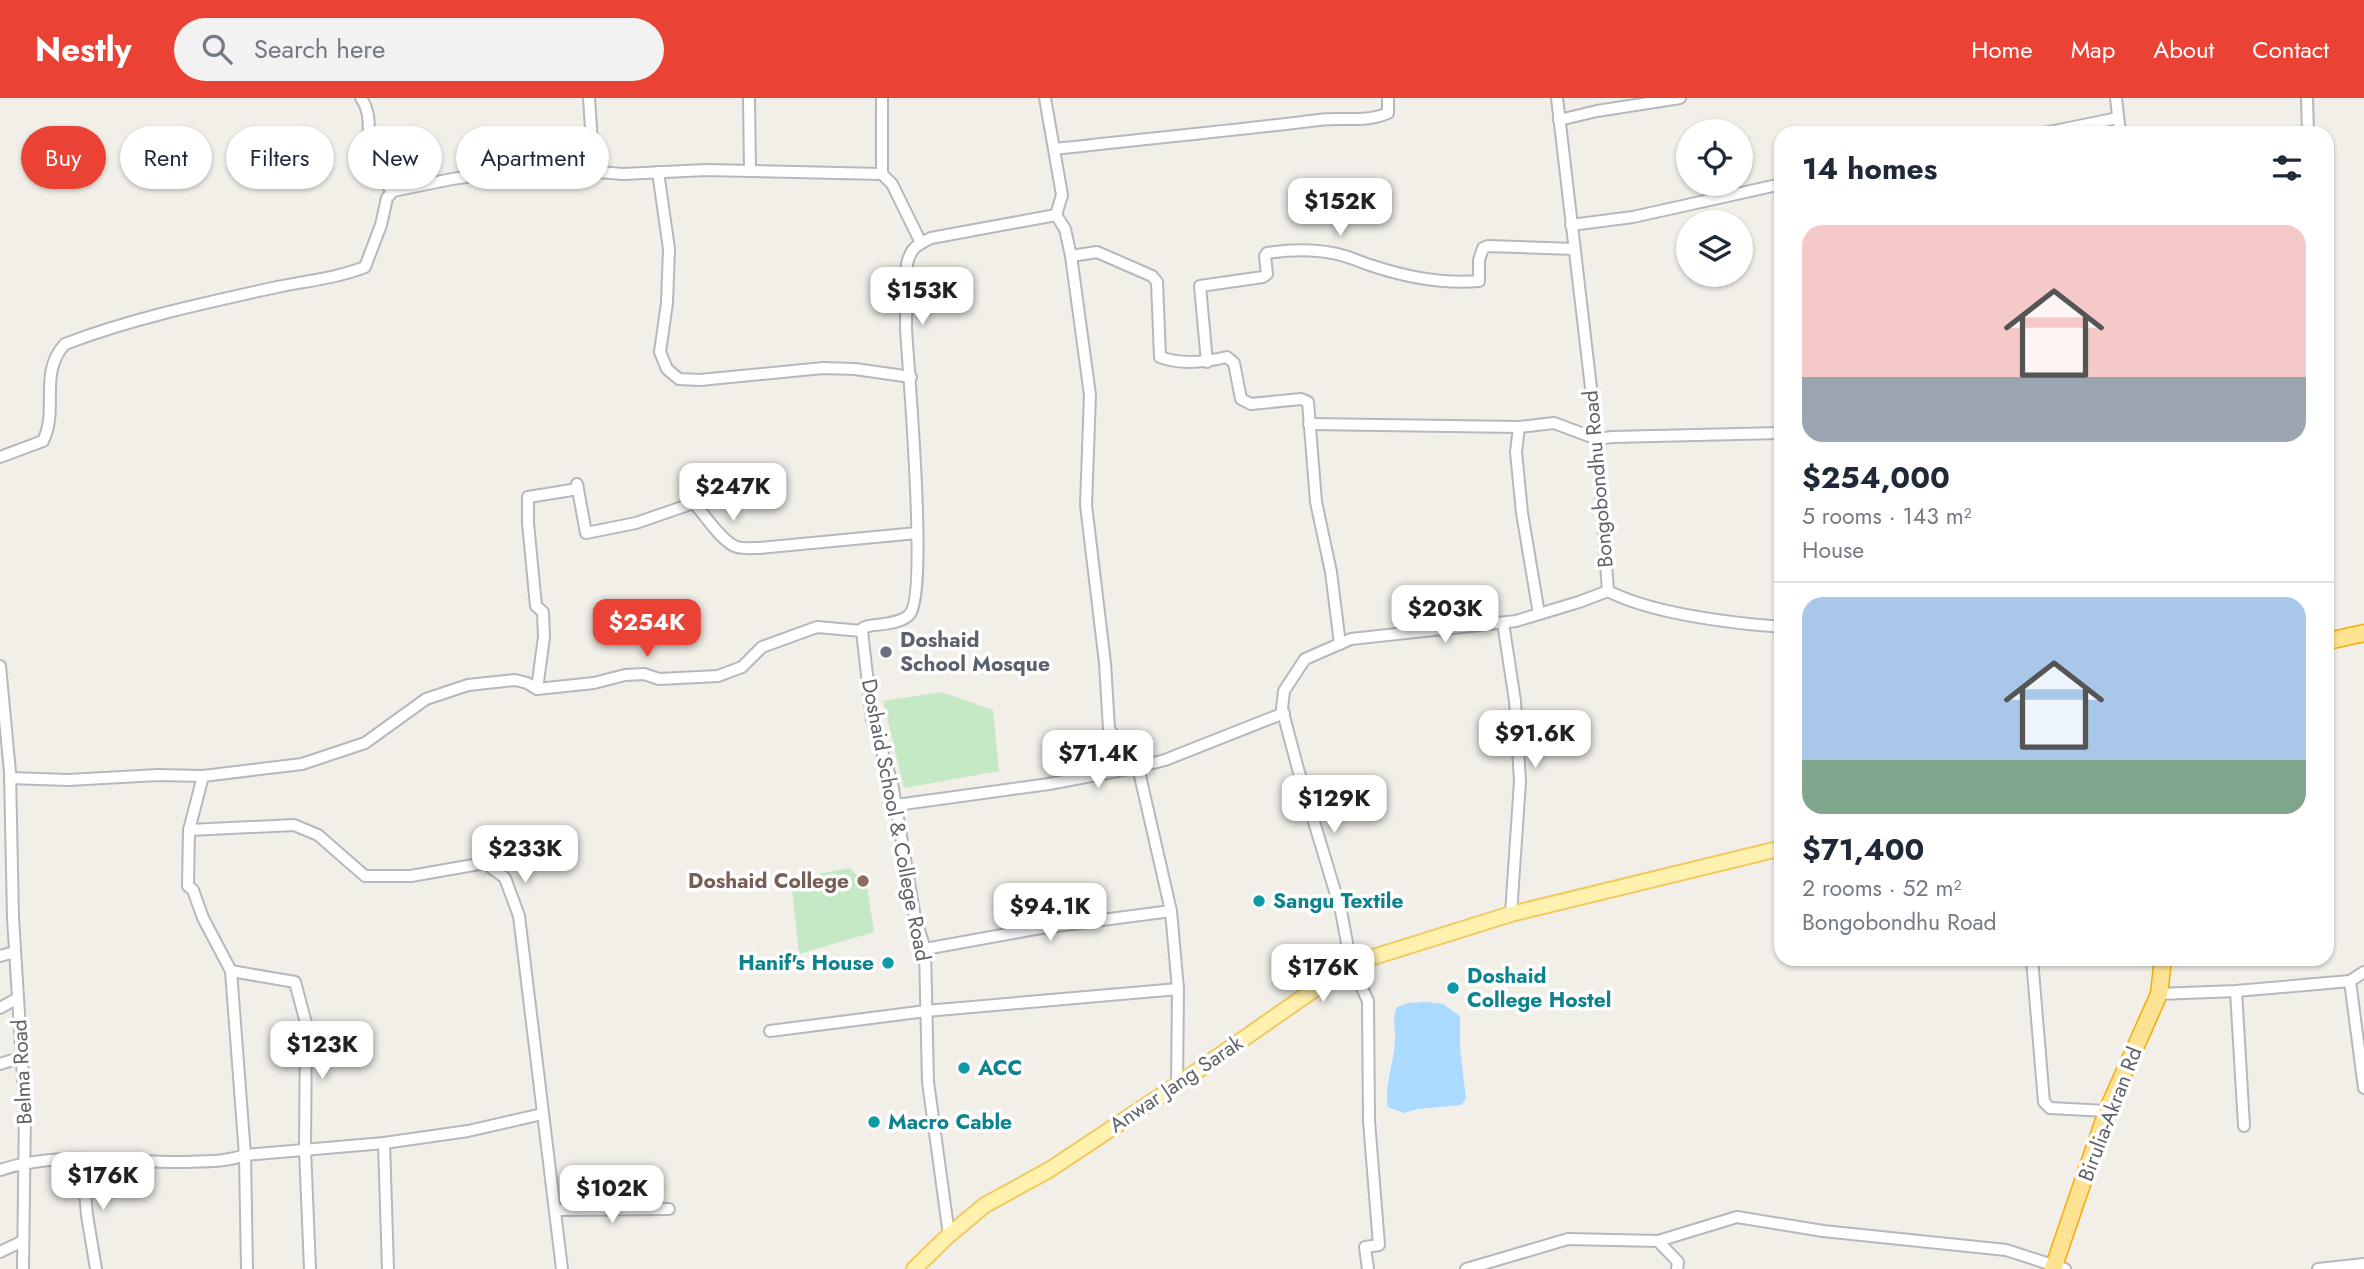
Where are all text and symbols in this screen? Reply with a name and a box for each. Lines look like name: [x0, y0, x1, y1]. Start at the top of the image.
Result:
search box: [174, 18, 664, 81]
text: Nestly: [35, 26, 132, 73]
icon: search: [198, 30, 236, 68]
text: Search here: [254, 30, 385, 68]
text: Home: [1971, 32, 2033, 67]
text: Map: [2071, 32, 2115, 67]
text: About: [2153, 32, 2214, 67]
text: Contact: [2252, 32, 2329, 67]
map controls: [1676, 119, 1753, 287]
button: locate: [1676, 119, 1753, 196]
chip: Buy: [21, 126, 106, 189]
chip: Rent: [120, 126, 212, 189]
chip: Filters: [226, 126, 334, 189]
chip: New: [348, 126, 442, 189]
chip: Apartment: [456, 126, 609, 189]
text: 14 homes: [1802, 147, 1937, 190]
icon: filters: [2268, 149, 2306, 187]
pin: $152K: [1291, 178, 1389, 238]
text: $152K: [1304, 184, 1376, 218]
button: layers: [1676, 210, 1753, 287]
pin: $153K: [873, 268, 971, 327]
icon: home: [1991, 270, 2117, 396]
text: $153K: [886, 273, 958, 307]
street label: Bongobondhu Road: [1575, 389, 1621, 569]
text: $254,000: [1802, 456, 1950, 499]
pin: $247K: [684, 464, 782, 523]
text: $247K: [695, 469, 771, 503]
text: 5 rooms · 143 m²: [1802, 499, 1972, 533]
text: House: [1802, 533, 1864, 567]
pin: $203K: [1396, 586, 1494, 645]
text: $203K: [1408, 591, 1482, 625]
pin: $254K: [598, 600, 696, 659]
text: $254K: [609, 605, 685, 639]
place label: Doshaid School Mosque: [900, 625, 1050, 679]
icon: home: [1991, 642, 2117, 768]
marker: Doshaid School Mosque: [878, 644, 894, 660]
street label: Doshaid School & College Road: [854, 676, 938, 964]
pin: $91.6K: [1478, 710, 1592, 770]
text: $91.6K: [1495, 716, 1575, 750]
pin: $71.4K: [1041, 730, 1155, 790]
text: $71.4K: [1058, 736, 1138, 770]
pin: $129K: [1285, 776, 1383, 835]
text: $129K: [1298, 781, 1370, 815]
pin: $233K: [476, 826, 574, 885]
text: $71,400: [1802, 828, 1924, 871]
text: $233K: [488, 831, 562, 865]
place label: Doshaid College: [688, 866, 849, 896]
text: 2 rooms · 52 m²: [1802, 871, 1961, 905]
marker: Doshaid College: [855, 873, 871, 889]
pin: $94.1K: [993, 884, 1107, 943]
place label: Sangu Textile: [1273, 886, 1403, 916]
text: $94.1K: [1010, 889, 1090, 923]
marker: Sangu Textile: [1251, 893, 1267, 909]
text: Bongobondhu Road: [1802, 905, 1997, 939]
pin: $176K: [1274, 944, 1372, 1004]
place label: Hanif's House: [738, 948, 874, 978]
text: $176K: [1287, 950, 1359, 984]
marker: Hanif's House: [880, 955, 896, 971]
place label: Doshaid College Hostel: [1467, 961, 1611, 1015]
marker: Doshaid College Hostel: [1445, 980, 1461, 996]
street label: Belma Road: [4, 1019, 40, 1125]
pin: $123K: [273, 1021, 371, 1081]
text: $123K: [286, 1027, 358, 1061]
street label: Anwar Jang Sarak: [1103, 1028, 1249, 1140]
street label: Birulia-Akran Rd: [2071, 1042, 2149, 1186]
place label: ACC: [977, 1053, 1022, 1083]
marker: ACC: [956, 1060, 972, 1076]
place label: Macro Cable: [888, 1107, 1012, 1137]
marker: Macro Cable: [866, 1114, 882, 1130]
pin: $176K: [54, 1152, 152, 1212]
text: $176K: [67, 1158, 139, 1192]
pin: $102K: [563, 1166, 661, 1225]
text: $102K: [576, 1171, 648, 1205]

